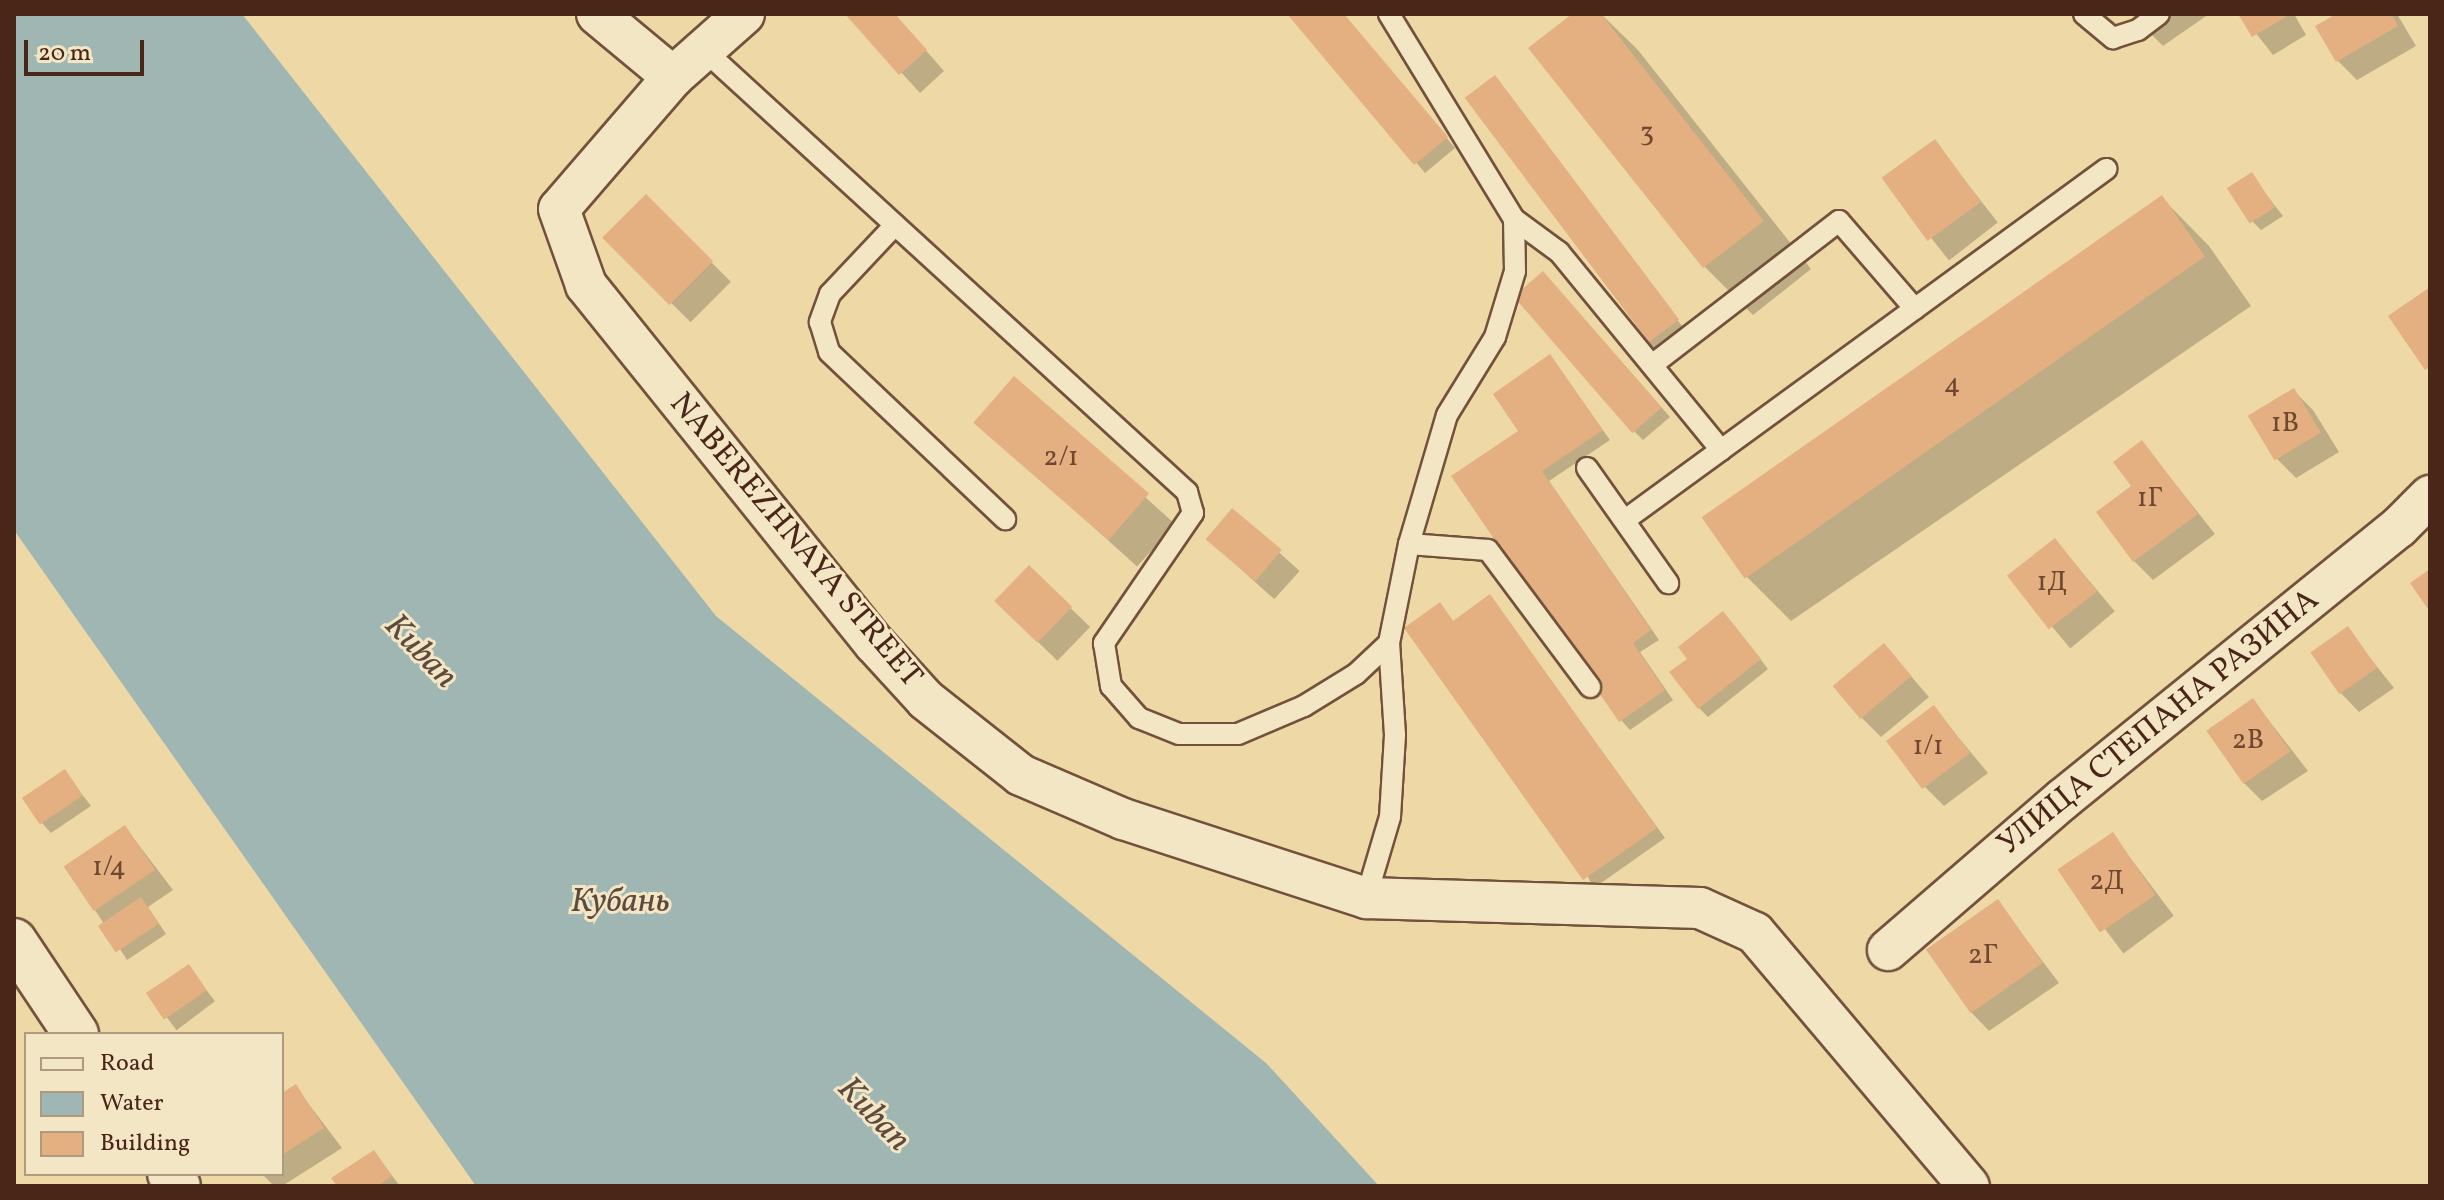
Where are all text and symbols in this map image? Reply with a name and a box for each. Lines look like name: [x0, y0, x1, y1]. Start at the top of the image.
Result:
scale bar: [28, 24, 148, 74]
text: 20 m: [38, 37, 91, 71]
house number: 3: [1640, 117, 1654, 151]
house number: 4: [1944, 368, 1960, 402]
street label: NABEREZHNAYA STREET: [660, 386, 930, 696]
house number: 1В: [2271, 407, 2299, 441]
house number: 2/1: [1043, 441, 1079, 475]
house number: 1Г: [2137, 482, 2163, 516]
house number: 1Д: [2036, 566, 2068, 600]
street label: УЛИЦА СТЕПАНА РАЗИНА: [1991, 582, 2327, 864]
water label: Kuban: [375, 606, 465, 698]
house number: 2В: [2232, 724, 2264, 758]
house number: 1/1: [1912, 730, 1944, 764]
house number: 1/4: [92, 851, 126, 885]
house number: 2Д: [2089, 865, 2125, 899]
water label: Кубань: [570, 883, 670, 923]
house number: 2Г: [1968, 939, 1998, 973]
legend: [24, 1032, 284, 1176]
text: Road: [100, 1047, 154, 1081]
water label: Kuban: [828, 1069, 918, 1161]
text: Water: [100, 1087, 164, 1121]
text: Building: [100, 1127, 190, 1161]

